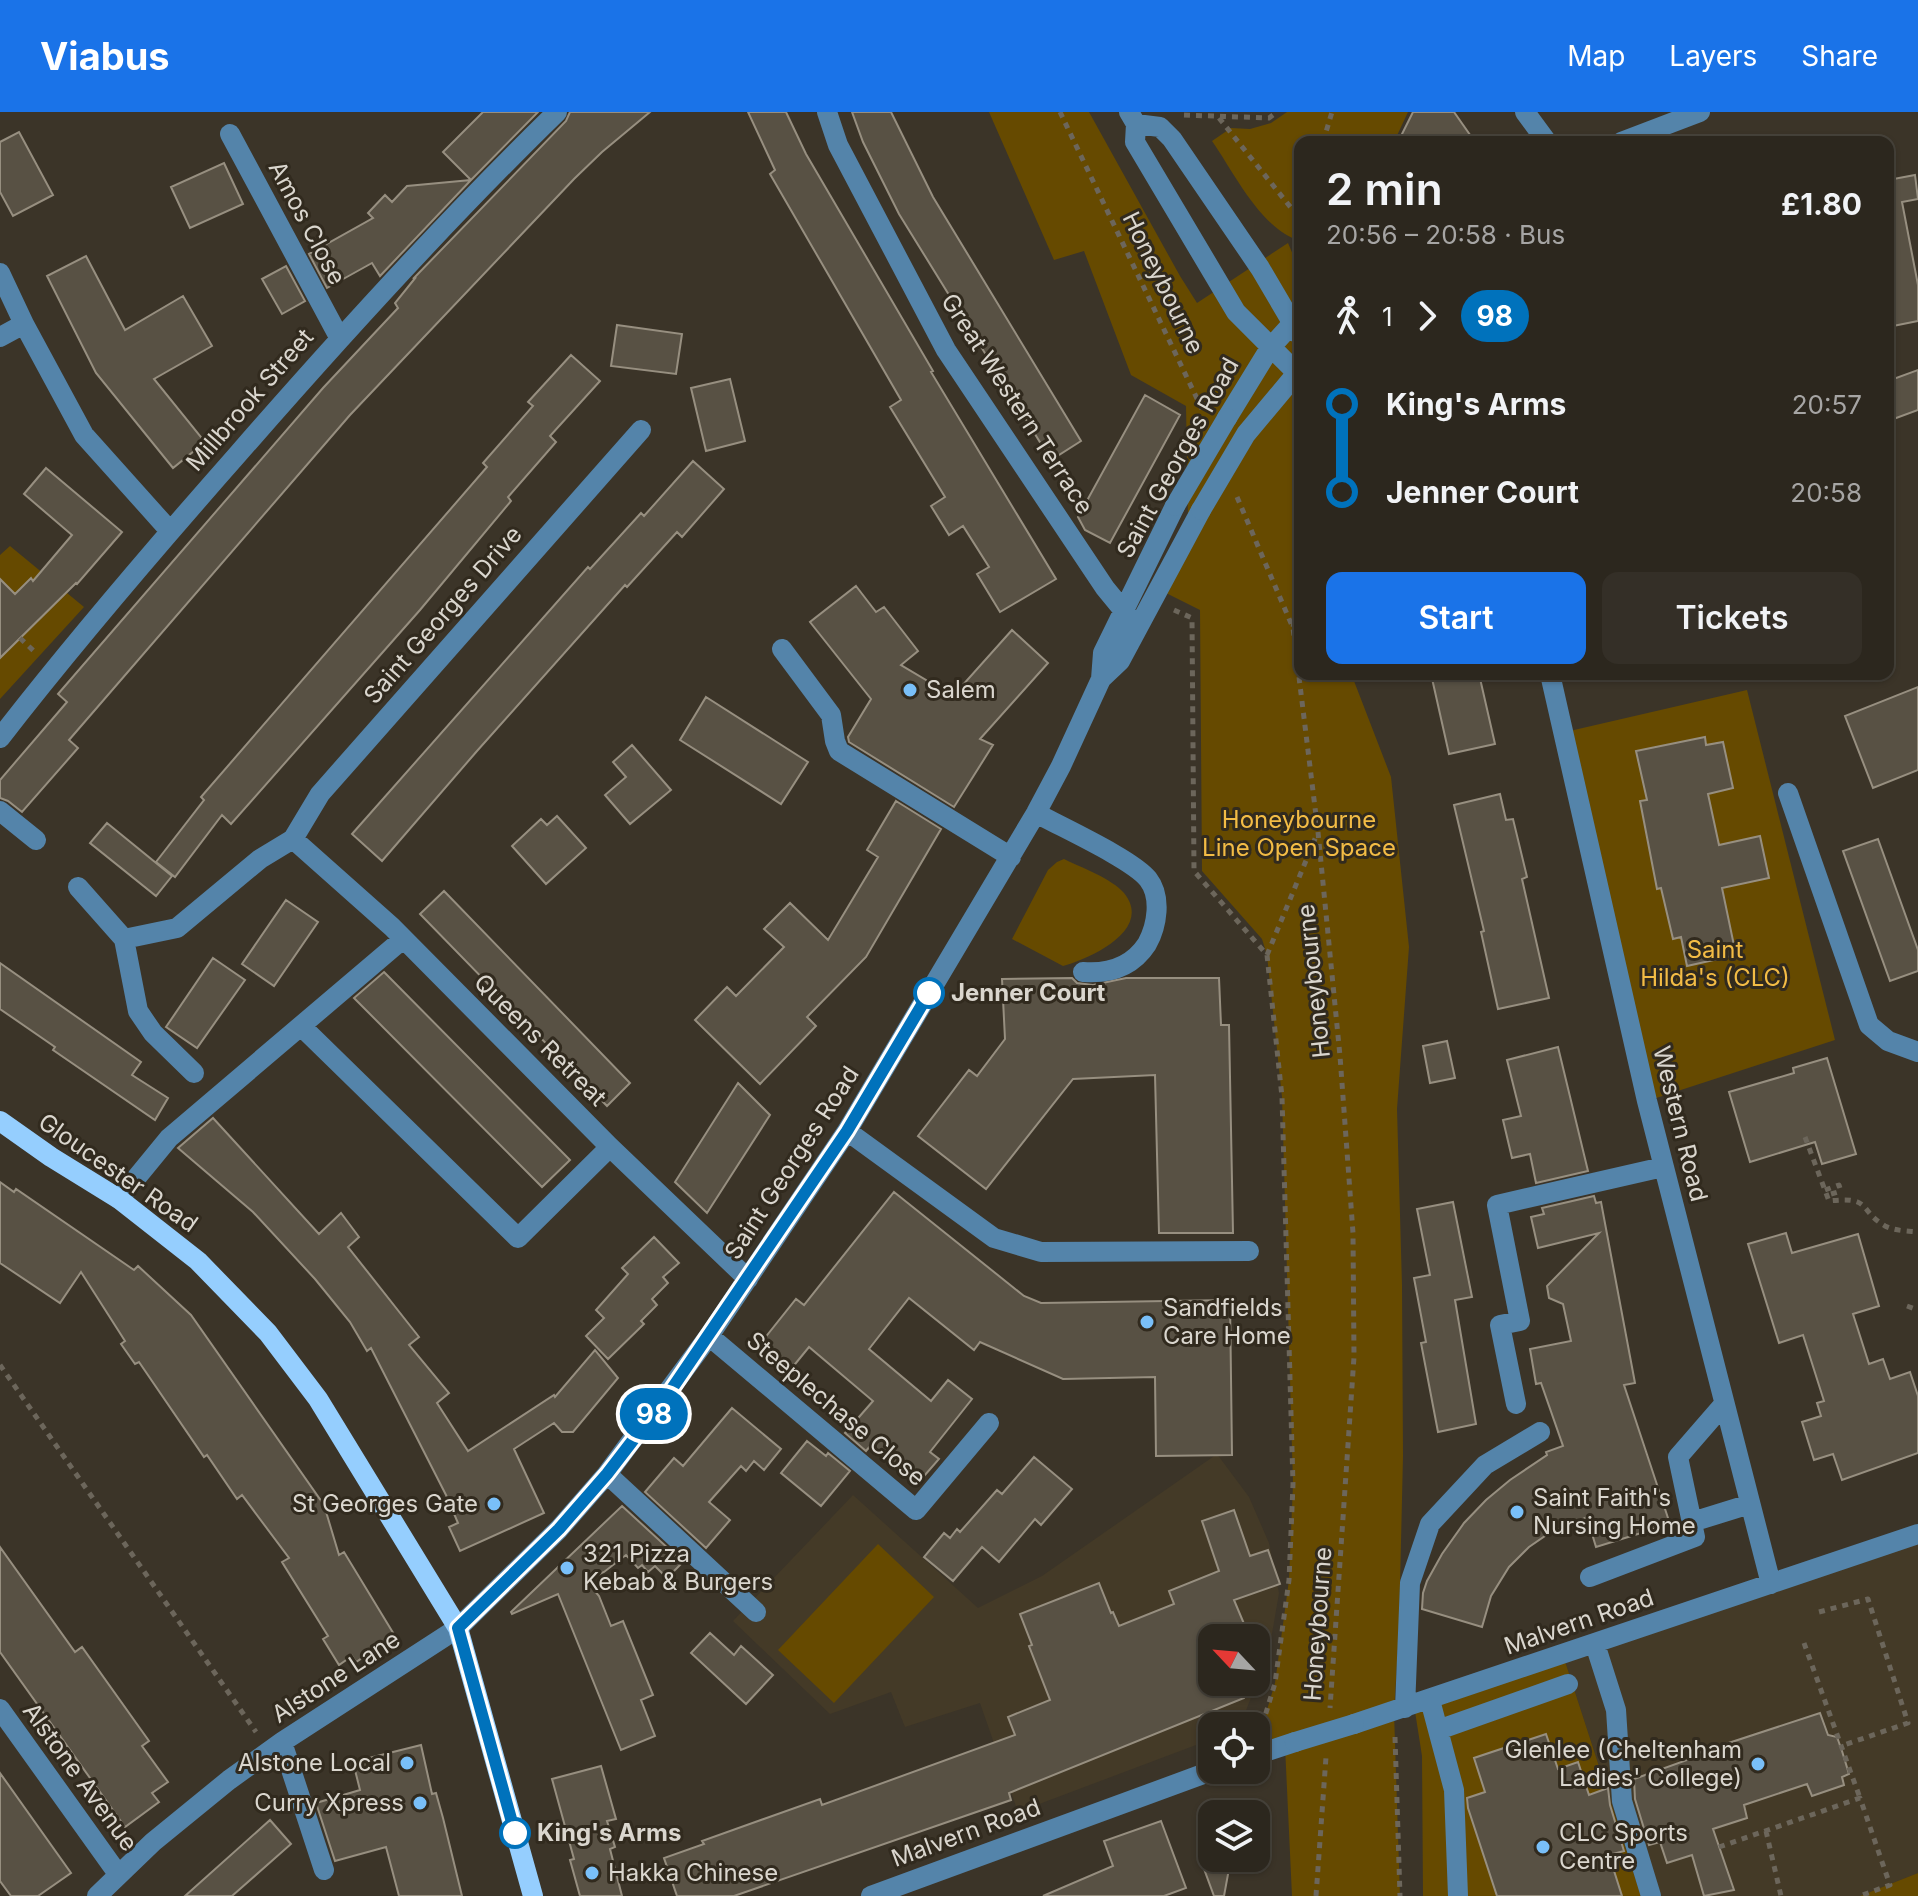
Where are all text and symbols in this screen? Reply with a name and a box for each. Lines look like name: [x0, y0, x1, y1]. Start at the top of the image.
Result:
text: Viabus: [40, 33, 170, 79]
text: Map: [1567, 39, 1625, 73]
text: Layers: [1669, 39, 1757, 73]
text: Share: [1801, 39, 1878, 73]
street label: Amos Close: [263, 156, 352, 290]
text: 2 min: [1326, 162, 1443, 216]
text: £1.80: [1781, 186, 1862, 222]
street label: Honeybourne: [1117, 207, 1210, 359]
text: 20:56 – 20:58 · Bus: [1326, 219, 1565, 250]
street label: Great Western Terrace: [935, 288, 1100, 519]
icon: walk: [1326, 294, 1370, 338]
icon: forward: [1405, 294, 1449, 338]
text: 98: [1477, 299, 1513, 333]
text: 1: [1382, 301, 1393, 332]
street label: Millbrook Street: [180, 323, 319, 477]
street label: Saint Georges Road: [1110, 353, 1245, 563]
text: King's Arms: [1386, 386, 1566, 422]
text: 20:57: [1792, 389, 1862, 420]
text: Jenner Court: [1386, 474, 1579, 510]
text: 20:58: [1790, 477, 1862, 508]
street label: Saint Georges Drive: [358, 520, 528, 709]
button: Start: [1326, 572, 1586, 664]
button: Tickets: [1602, 572, 1862, 664]
place label: Salem: [926, 675, 996, 704]
marker: Salem: [901, 681, 919, 699]
park label: Honeybourne Line Open Space: [1202, 805, 1396, 862]
street label: Honeybourne: [1291, 903, 1336, 1059]
park label: Saint Hilda's (CLC): [1640, 935, 1790, 992]
street label: Queens Retreat: [468, 967, 613, 1112]
marker: Jenner Court: [914, 978, 944, 1008]
place label: Jenner Court: [951, 978, 1106, 1007]
street label: Western Road: [1647, 1043, 1714, 1204]
street label: Saint Georges Road: [718, 1061, 865, 1265]
street label: Gloucester Road: [33, 1107, 204, 1238]
place label: Sandfields Care Home: [1163, 1293, 1291, 1350]
marker: Sandfields Care Home: [1138, 1313, 1156, 1331]
street label: Steeplechase Close: [741, 1325, 932, 1492]
line badge: 98: [618, 1388, 690, 1440]
text: 98: [636, 1397, 672, 1431]
place label: Saint Faith's Nursing Home: [1533, 1483, 1696, 1540]
place label: St Georges Gate: [292, 1489, 478, 1518]
marker: St Georges Gate: [485, 1495, 503, 1513]
marker: Saint Faith's Nursing Home: [1508, 1503, 1526, 1521]
place label: 321 Pizza Kebab & Burgers: [583, 1539, 773, 1596]
street label: Honeybourne: [1298, 1546, 1337, 1702]
marker: 321 Pizza Kebab & Burgers: [558, 1559, 576, 1577]
street label: Malvern Road: [1500, 1582, 1657, 1661]
street label: Alstone Lane: [266, 1624, 405, 1729]
north arrow: [1198, 1624, 1270, 1696]
map controls: [1198, 1624, 1270, 1872]
street label: Alstone Avenue: [17, 1697, 144, 1857]
button: locate: [1198, 1712, 1270, 1784]
place label: Glenlee (Cheltenham Ladies' College): [1504, 1735, 1742, 1792]
place label: Alstone Local: [238, 1748, 391, 1777]
marker: Alstone Local: [398, 1754, 416, 1772]
marker: Glenlee (Cheltenham Ladies' College): [1749, 1755, 1767, 1773]
place label: Curry Xpress: [254, 1788, 404, 1817]
street label: Malvern Road: [887, 1792, 1044, 1873]
marker: Curry Xpress: [411, 1794, 429, 1812]
button: layers: [1198, 1800, 1270, 1872]
marker: King's Arms: [500, 1818, 530, 1848]
place label: King's Arms: [537, 1818, 681, 1847]
place label: CLC Sports Centre: [1559, 1818, 1688, 1875]
marker: CLC Sports Centre: [1534, 1838, 1552, 1856]
place label: Hakka Chinese: [608, 1858, 778, 1887]
marker: Hakka Chinese: [583, 1864, 601, 1882]

